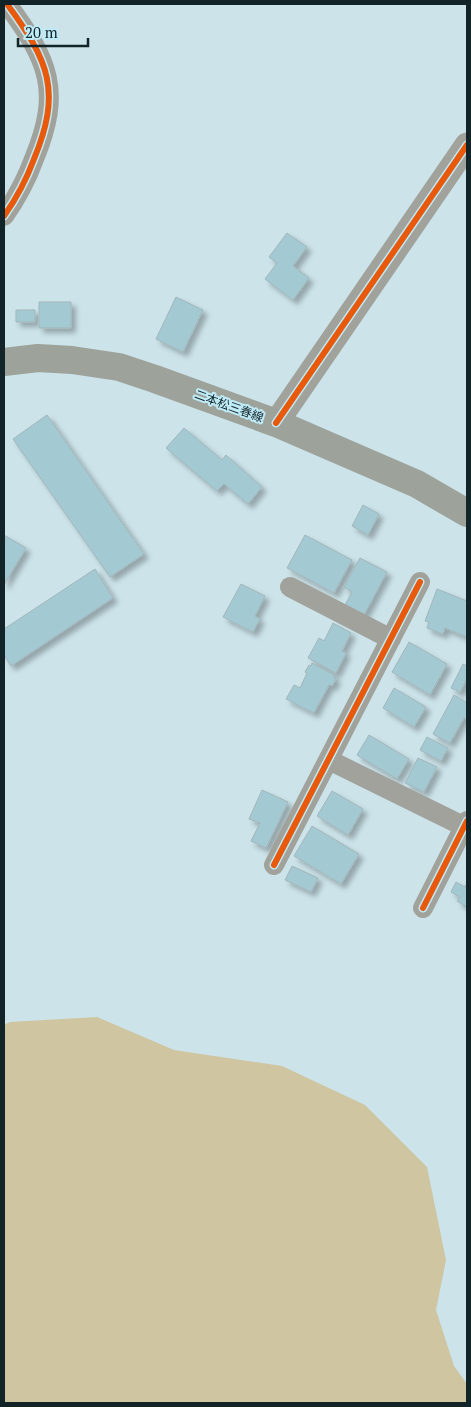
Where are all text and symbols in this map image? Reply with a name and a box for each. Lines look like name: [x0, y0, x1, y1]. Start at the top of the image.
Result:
scale bar: [18, 15, 88, 47]
text: 20 m: [25, 22, 58, 42]
street label: 二本松三春線: [193, 386, 266, 425]

